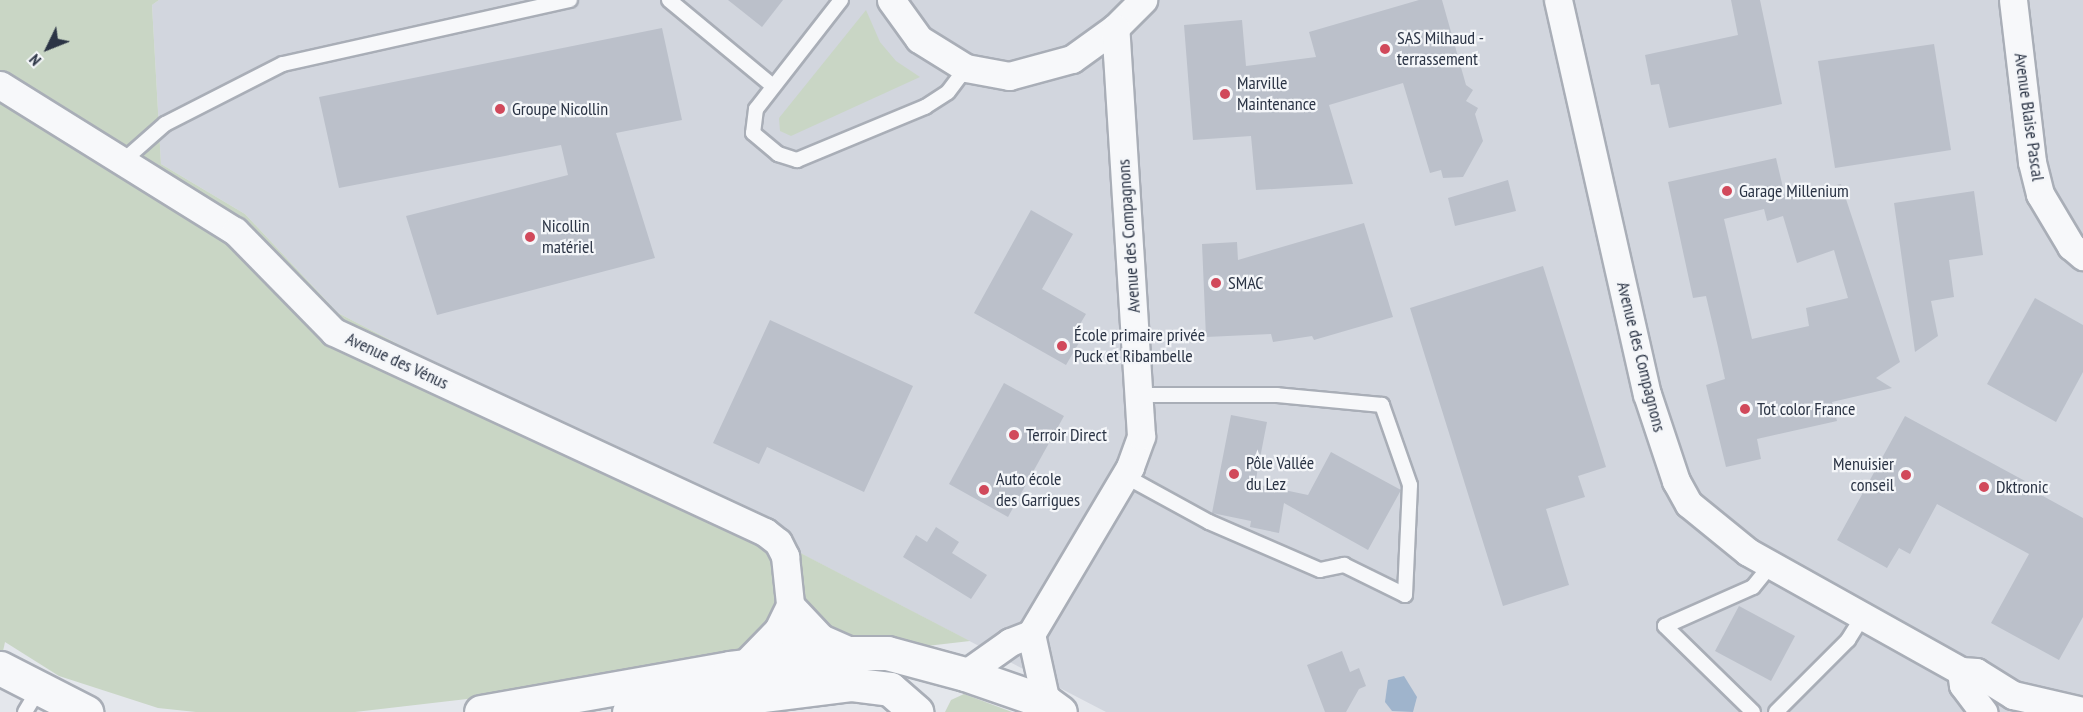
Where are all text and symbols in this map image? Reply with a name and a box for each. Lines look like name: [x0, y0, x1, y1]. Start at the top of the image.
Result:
north arrow: [18, 18, 78, 78]
place label: SAS Milhaud - terrassement: [1397, 28, 1484, 70]
marker: SAS Milhaud - terrassement: [1378, 42, 1392, 56]
text: N: [25, 50, 45, 70]
street label: Avenue Blaise Pascal: [2009, 52, 2049, 182]
place label: Marville Maintenance: [1237, 73, 1316, 116]
marker: Marville Maintenance: [1218, 87, 1232, 101]
place label: Groupe Nicollin: [512, 98, 608, 120]
marker: Groupe Nicollin: [493, 102, 507, 116]
street label: Avenue des Compagnons: [1113, 158, 1145, 314]
place label: Garage Millenium: [1739, 180, 1849, 202]
marker: Garage Millenium: [1720, 184, 1734, 198]
place label: Nicollin matériel: [542, 216, 594, 258]
marker: Nicollin matériel: [523, 230, 537, 244]
place label: SMAC: [1228, 272, 1264, 294]
marker: SMAC: [1209, 276, 1223, 290]
street label: Avenue des Compagnons: [1612, 280, 1670, 434]
place label: École primaire privée Puck et Ribambelle: [1074, 325, 1205, 368]
street label: Avenue des Vénus: [342, 328, 452, 394]
marker: École primaire privée Puck et Ribambelle: [1055, 339, 1069, 353]
place label: Tot color France: [1757, 398, 1855, 420]
marker: Tot color France: [1738, 402, 1752, 416]
place label: Terroir Direct: [1026, 424, 1107, 446]
marker: Terroir Direct: [1007, 428, 1021, 442]
place label: Pôle Vallée du Lez: [1246, 453, 1315, 496]
place label: Menuisier conseil: [1833, 454, 1894, 496]
marker: Pôle Vallée du Lez: [1227, 467, 1241, 481]
marker: Menuisier conseil: [1899, 468, 1913, 482]
place label: Auto école des Garrigues: [996, 469, 1080, 512]
place label: Dktronic: [1996, 476, 2048, 498]
marker: Dktronic: [1977, 480, 1991, 494]
marker: Auto école des Garrigues: [977, 483, 991, 497]

